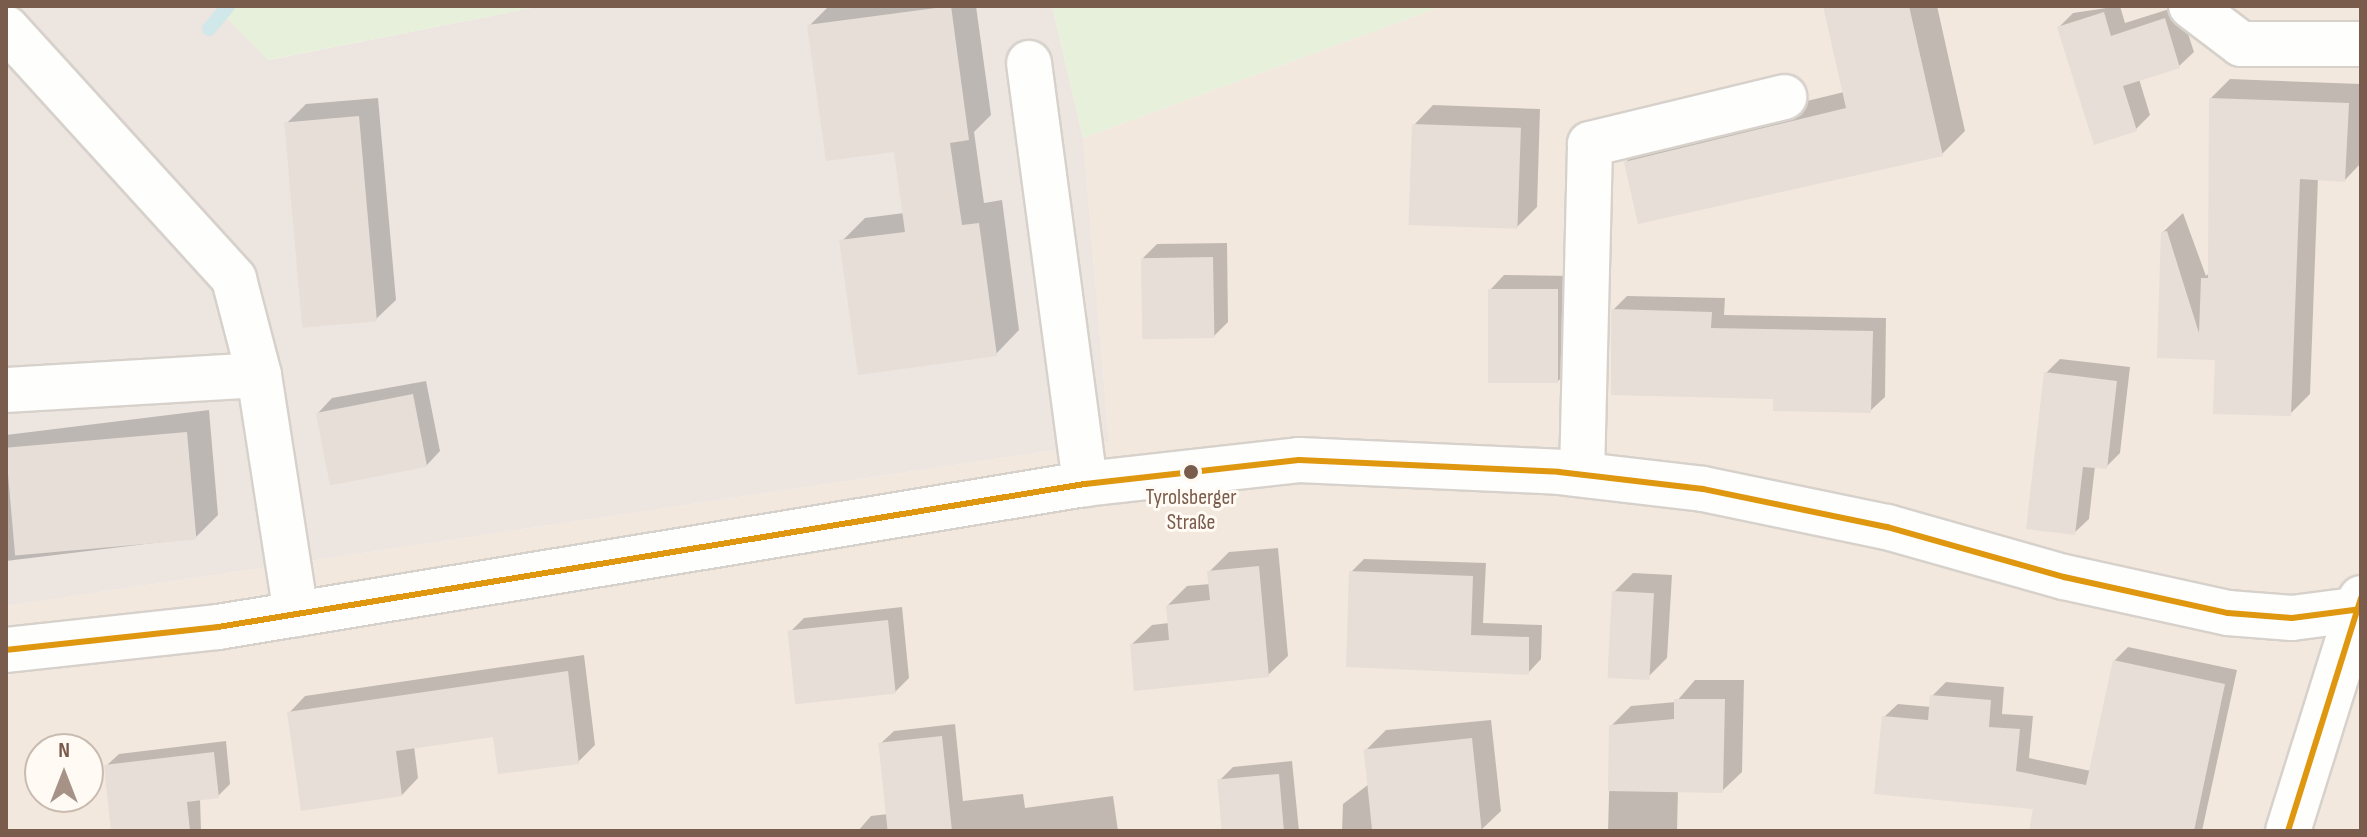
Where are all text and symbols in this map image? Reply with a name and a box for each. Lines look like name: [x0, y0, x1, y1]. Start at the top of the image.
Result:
marker: Tyrolsberger Straße: [1183, 464, 1199, 480]
place label: Tyrolsberger Straße: [1145, 484, 1237, 536]
north arrow: [24, 733, 104, 813]
text: N: [58, 737, 70, 764]

